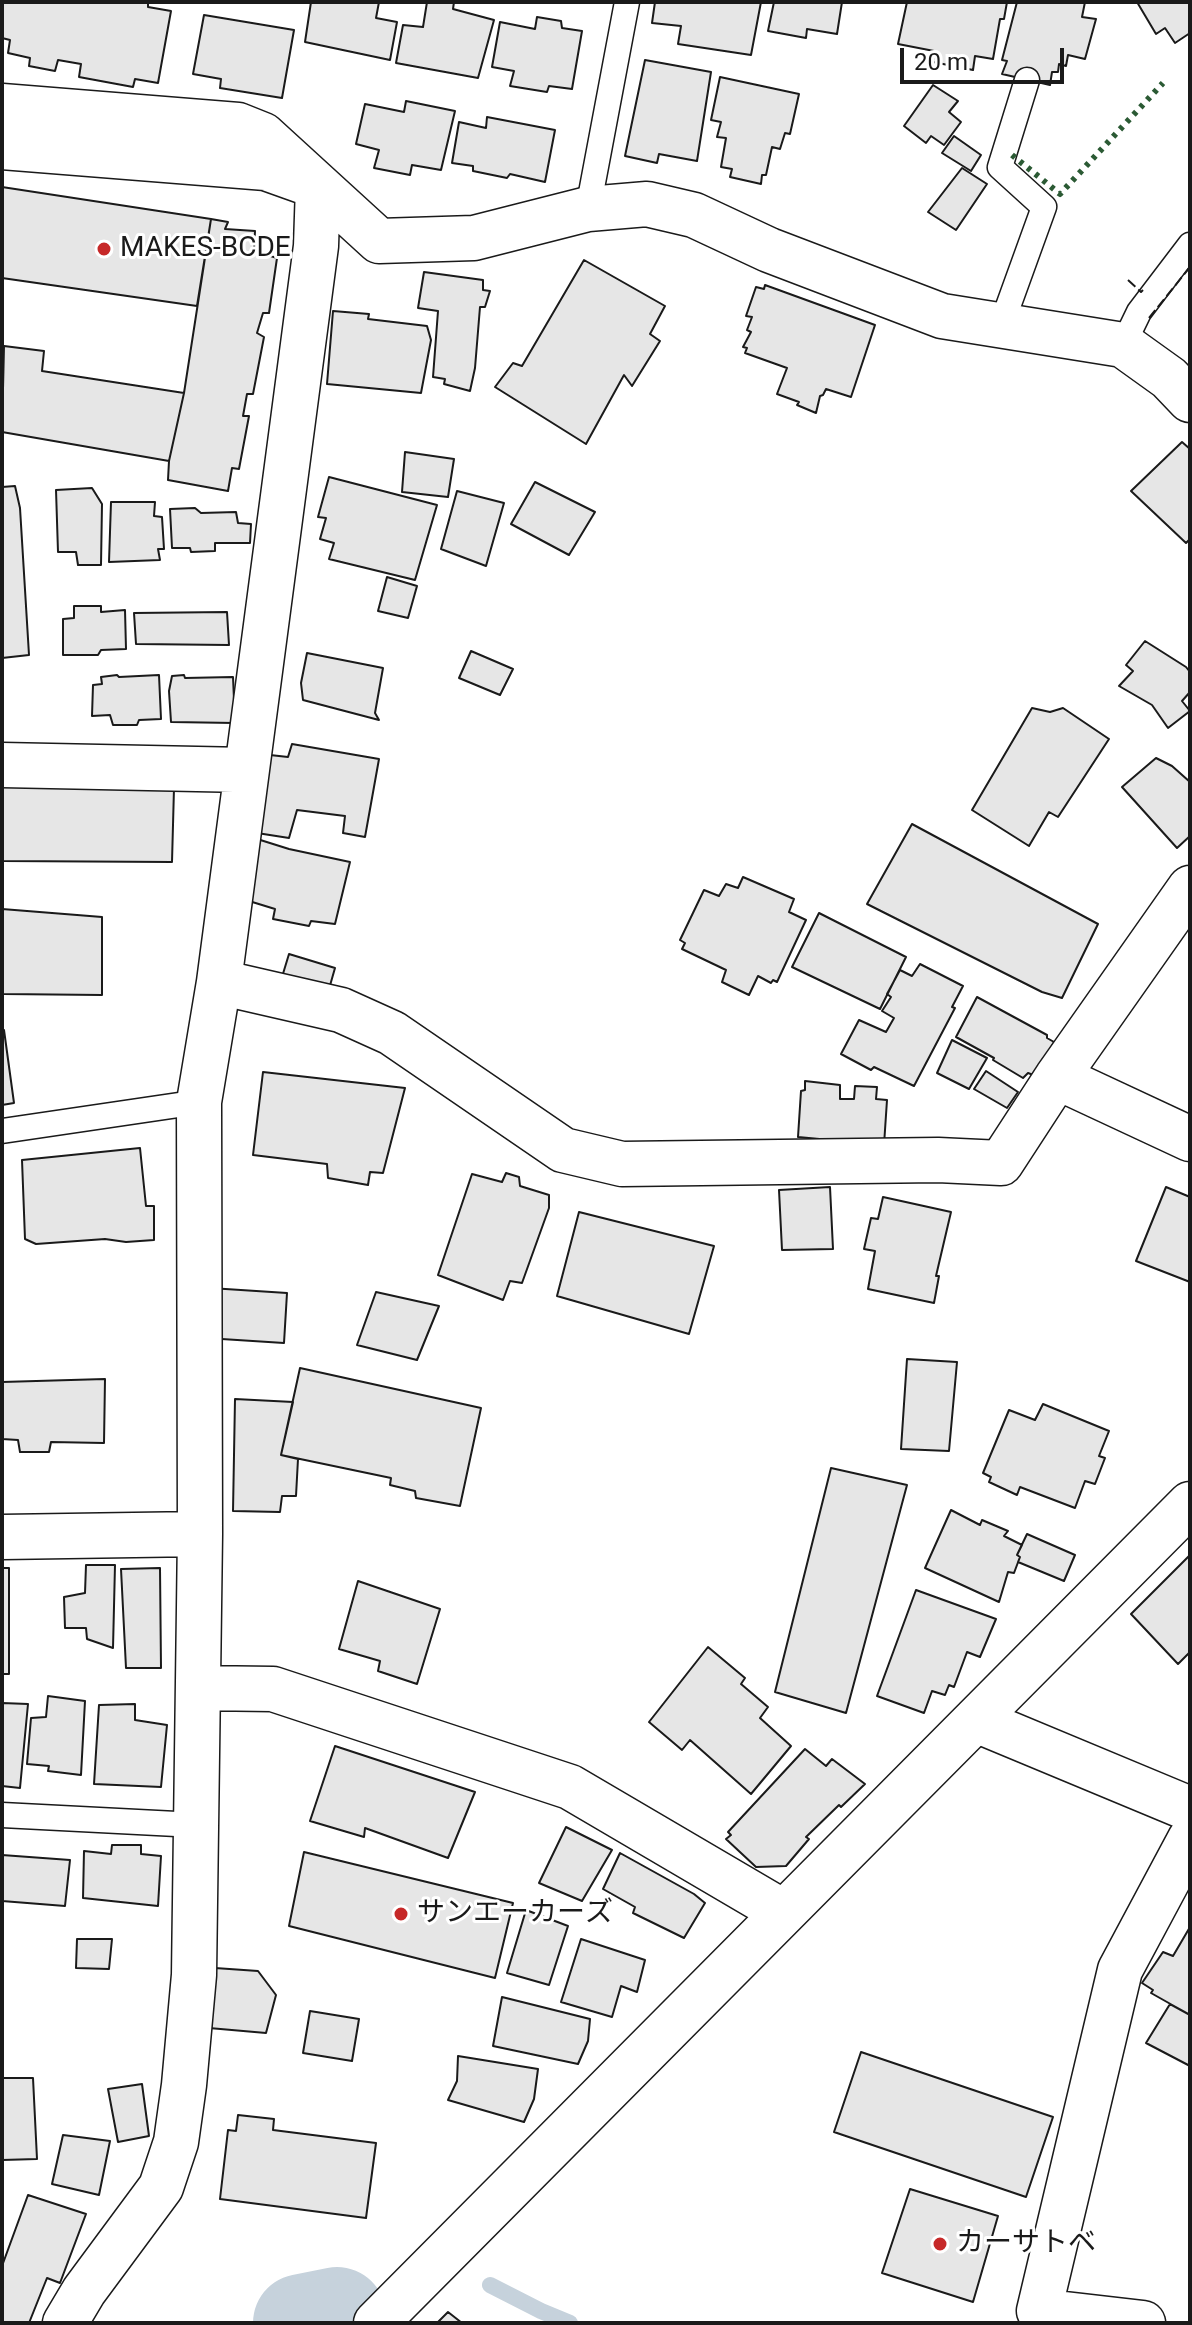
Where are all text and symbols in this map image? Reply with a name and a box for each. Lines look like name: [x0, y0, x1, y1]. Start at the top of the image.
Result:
scale bar: [904, 32, 1068, 82]
text: 20 m: [914, 48, 968, 76]
place label: MAKES-BCDE: [120, 232, 291, 266]
marker: MAKES-BCDE: [95, 240, 113, 258]
place label: サンエーカーズ: [417, 1897, 613, 1931]
marker: サンエーカーズ: [392, 1905, 410, 1923]
place label: カーサトベ: [956, 2227, 1096, 2261]
marker: カーサトベ: [931, 2235, 949, 2253]

